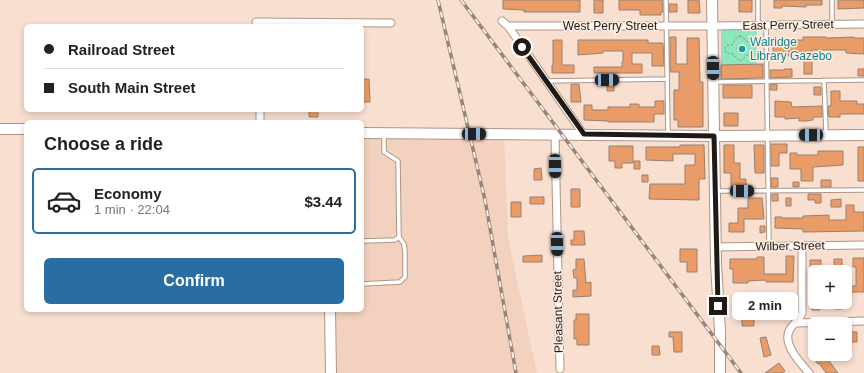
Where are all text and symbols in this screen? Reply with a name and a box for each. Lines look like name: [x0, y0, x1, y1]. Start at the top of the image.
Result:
street label: East Perry Street: [742, 17, 834, 33]
street label: West Perry Street: [563, 19, 658, 33]
place label: Walridge Library Gazebo: [750, 35, 832, 63]
route start: [513, 38, 531, 56]
text: Railroad Street: [68, 41, 175, 58]
marker: Walridge Library Gazebo: [737, 44, 747, 54]
car: [707, 56, 719, 80]
car: [595, 74, 619, 86]
text: South Main Street: [68, 79, 196, 96]
car: [462, 128, 486, 140]
car: [799, 129, 823, 141]
text: Choose a ride: [44, 134, 163, 154]
car: [549, 154, 561, 178]
icon: car: [46, 183, 82, 219]
text: Economy: [94, 185, 162, 202]
car: [730, 185, 754, 197]
text: $3.44: [304, 193, 342, 210]
text: 1 min · 22:04: [94, 202, 170, 217]
car: [551, 232, 563, 256]
street label: Wilber Street: [755, 238, 825, 254]
button: Confirm: [44, 258, 344, 304]
map controls: [808, 265, 852, 361]
button: +: [808, 265, 852, 309]
street label: Pleasant Street: [550, 270, 566, 353]
callout: 2 min: [732, 292, 798, 320]
route end: [709, 297, 727, 315]
text: 2 min: [748, 298, 782, 313]
button: −: [808, 317, 852, 361]

